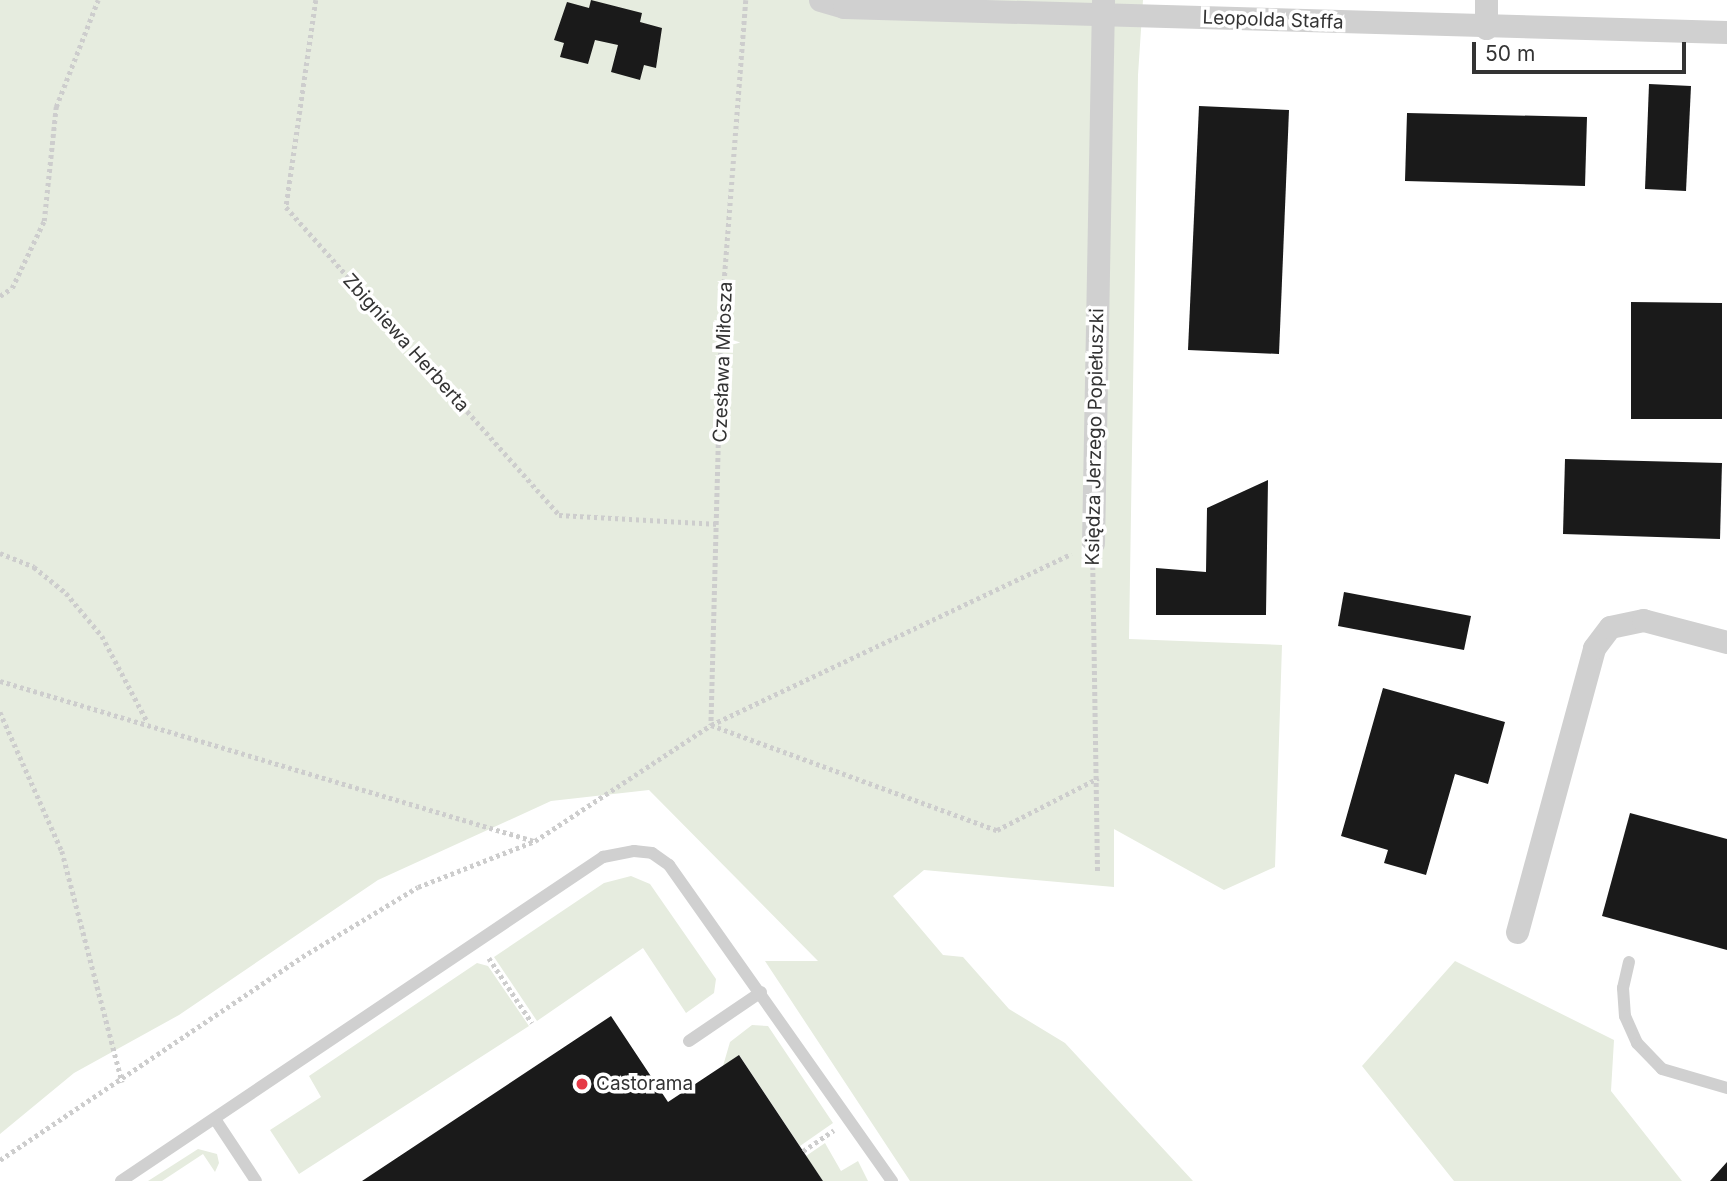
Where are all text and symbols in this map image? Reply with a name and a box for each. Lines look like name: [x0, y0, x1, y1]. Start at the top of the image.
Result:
street label: Leopolda Staffa: [1202, 6, 1344, 34]
scale bar: [1475, 28, 1688, 72]
text: 50 m: [1485, 41, 1535, 66]
street label: Zbigniewa Herberta: [338, 269, 474, 417]
street label: Czesława Miłosza: [709, 281, 737, 443]
street label: Księdza Jerzego Popiełuszki: [1081, 308, 1109, 566]
place label: Castorama: [596, 1073, 693, 1095]
marker: Castorama: [574, 1076, 590, 1092]

